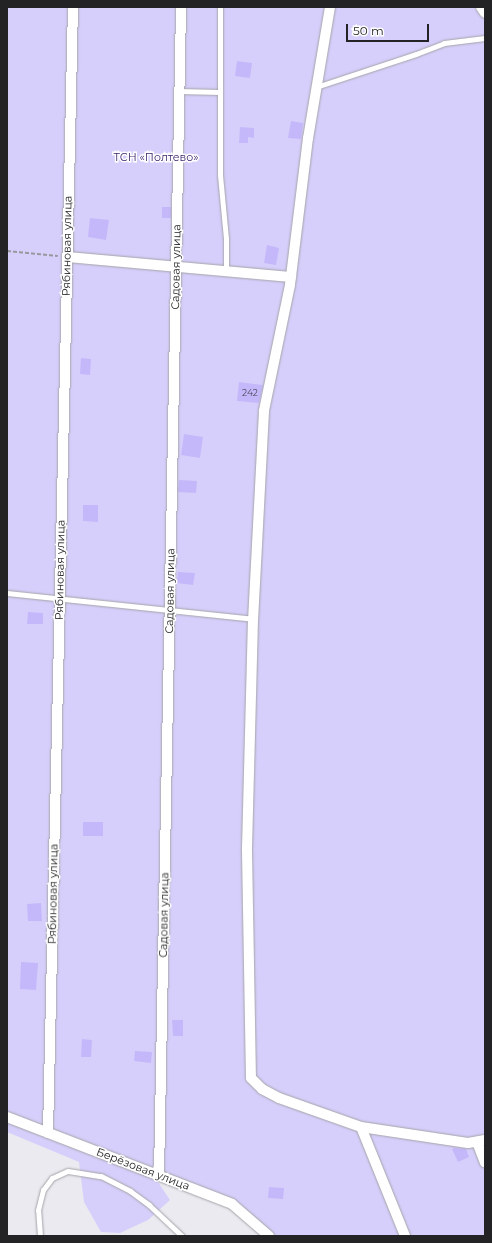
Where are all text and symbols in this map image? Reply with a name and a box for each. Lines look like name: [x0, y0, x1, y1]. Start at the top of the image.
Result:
scale bar: [348, 16, 431, 42]
text: 50 m: [353, 23, 384, 38]
park label: ТСН «Полтево»: [113, 150, 199, 164]
street label: Рябиновая улица: [60, 196, 74, 296]
street label: Садовая улица: [169, 224, 183, 310]
house number: 242: [242, 388, 258, 398]
street label: Рябиновая улица: [53, 520, 67, 620]
street label: Садовая улица: [163, 548, 177, 634]
street label: Рябиновая улица: [46, 844, 60, 944]
street label: Садовая улица: [157, 872, 171, 958]
street label: Берёзовая улица: [94, 1145, 192, 1193]

